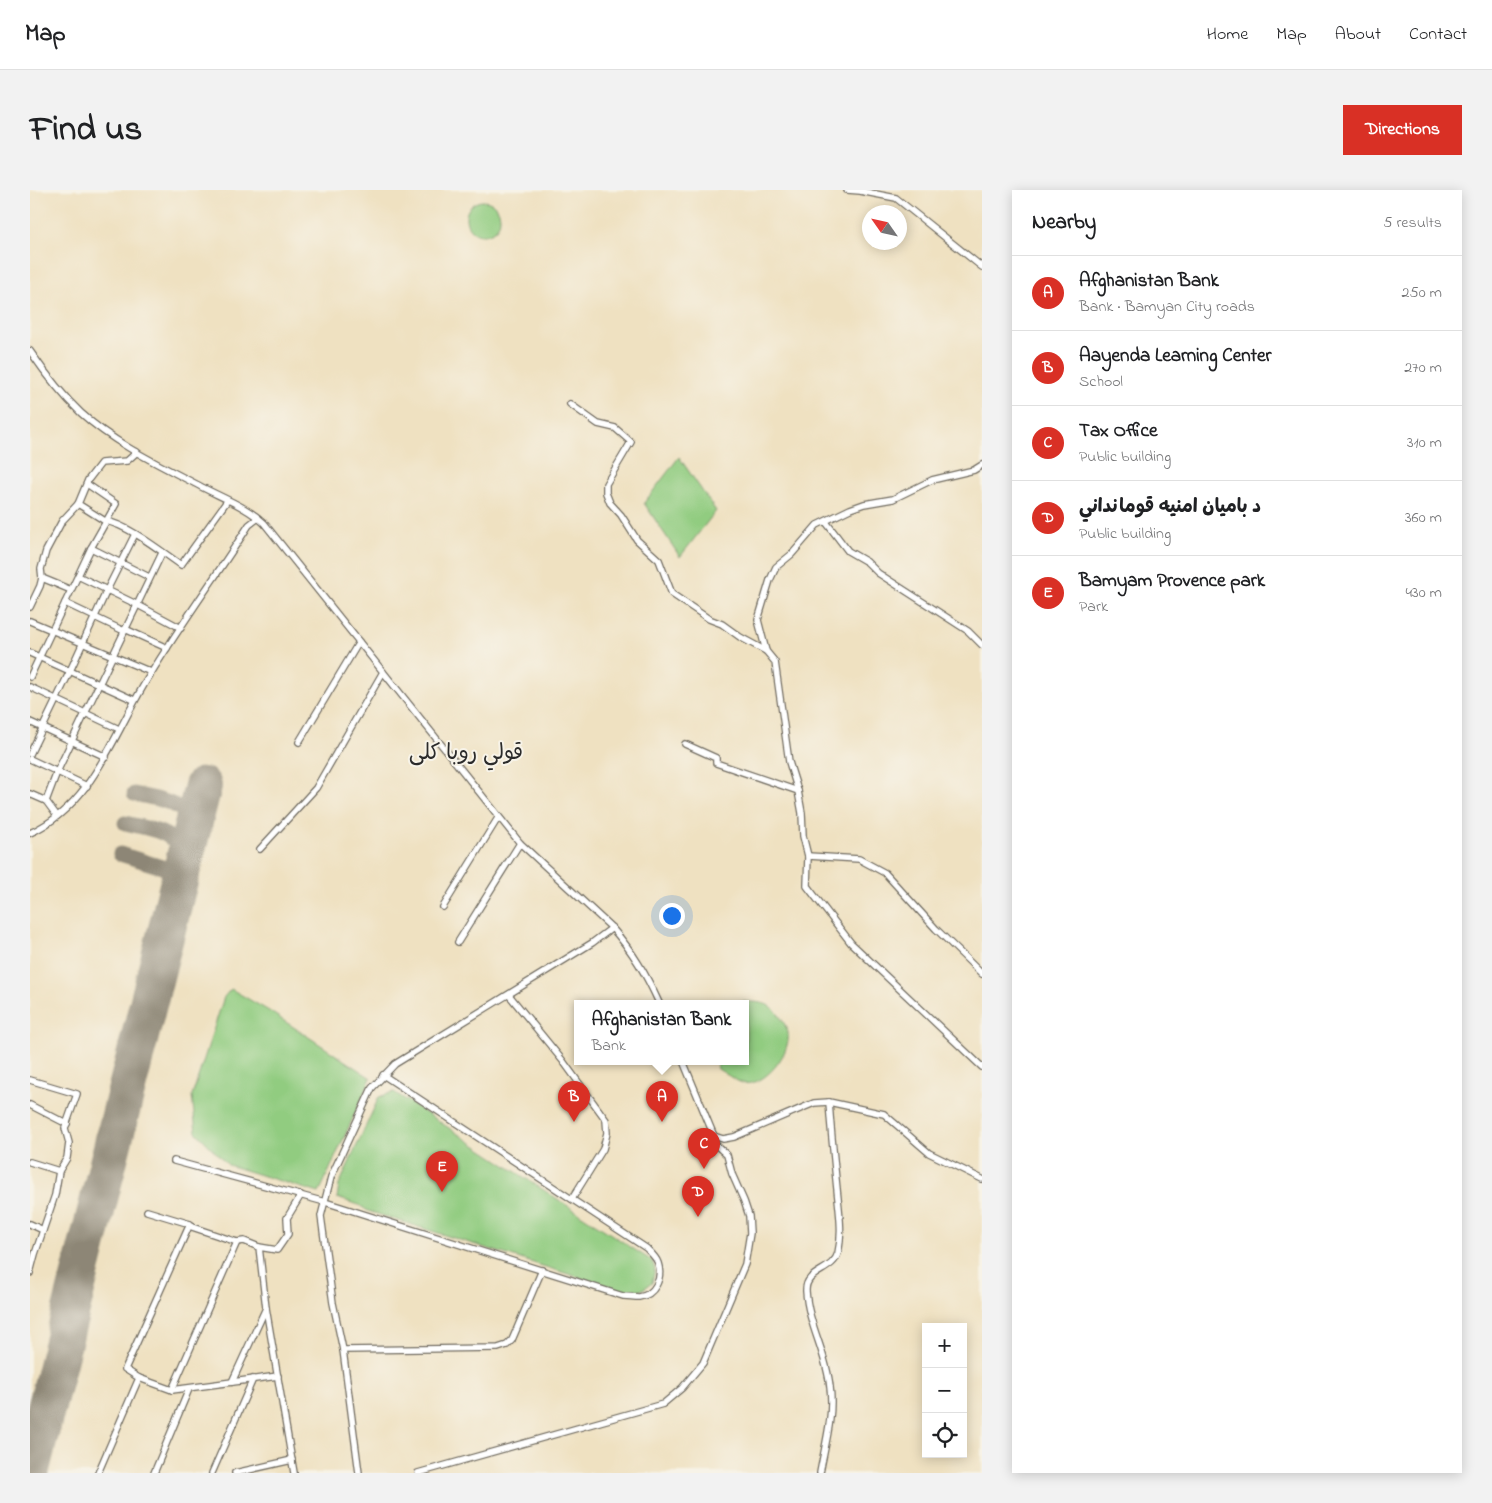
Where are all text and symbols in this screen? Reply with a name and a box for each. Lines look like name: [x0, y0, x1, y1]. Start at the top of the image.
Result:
text: Map: [25, 17, 66, 52]
text: Home: [1207, 22, 1248, 48]
text: Map: [1276, 22, 1307, 48]
text: About: [1335, 22, 1381, 48]
text: Contact: [1409, 22, 1467, 48]
text: Find us: [30, 105, 142, 156]
button: Directions: [1343, 105, 1462, 155]
north arrow: [862, 205, 907, 250]
text: Nearby: [1032, 208, 1096, 238]
text: 5 results: [1383, 211, 1442, 235]
text: Afghanistan Bank: [1079, 268, 1219, 295]
text: A: [1043, 281, 1053, 305]
text: 250 m: [1402, 281, 1442, 305]
text: Bank · Bamyan City roads: [1079, 295, 1255, 319]
text: Aayenda Learning Center: [1079, 343, 1271, 370]
text: B: [1043, 356, 1053, 380]
text: 270 m: [1404, 356, 1442, 380]
text: School: [1079, 370, 1123, 394]
text: Tax Office: [1079, 418, 1157, 445]
text: C: [1044, 431, 1052, 455]
text: 310 m: [1407, 431, 1442, 455]
text: Public building: [1079, 445, 1171, 469]
text: د بامیان امنیه قومانداني: [1079, 494, 1261, 521]
text: D: [1042, 506, 1054, 530]
text: 360 m: [1405, 506, 1442, 530]
text: Public building: [1079, 522, 1171, 546]
text: Bamyam Provence park: [1079, 568, 1265, 595]
text: E: [1043, 581, 1053, 605]
text: 430 m: [1405, 581, 1442, 605]
text: Park: [1079, 595, 1108, 619]
district label: قولي روبا کلی: [409, 738, 523, 771]
your location: [659, 903, 685, 929]
popup: [574, 1000, 749, 1065]
text: Afghanistan Bank: [592, 1007, 731, 1034]
text: Bank: [592, 1034, 626, 1058]
pin: B: [558, 1081, 590, 1122]
pin: A: [646, 1081, 678, 1122]
pin: C: [688, 1128, 720, 1169]
pin: E: [426, 1151, 458, 1192]
pin: D: [682, 1176, 714, 1217]
map controls: [922, 1323, 967, 1458]
button: +: [922, 1323, 967, 1368]
button: −: [922, 1368, 967, 1413]
button: locate: [922, 1413, 967, 1458]

